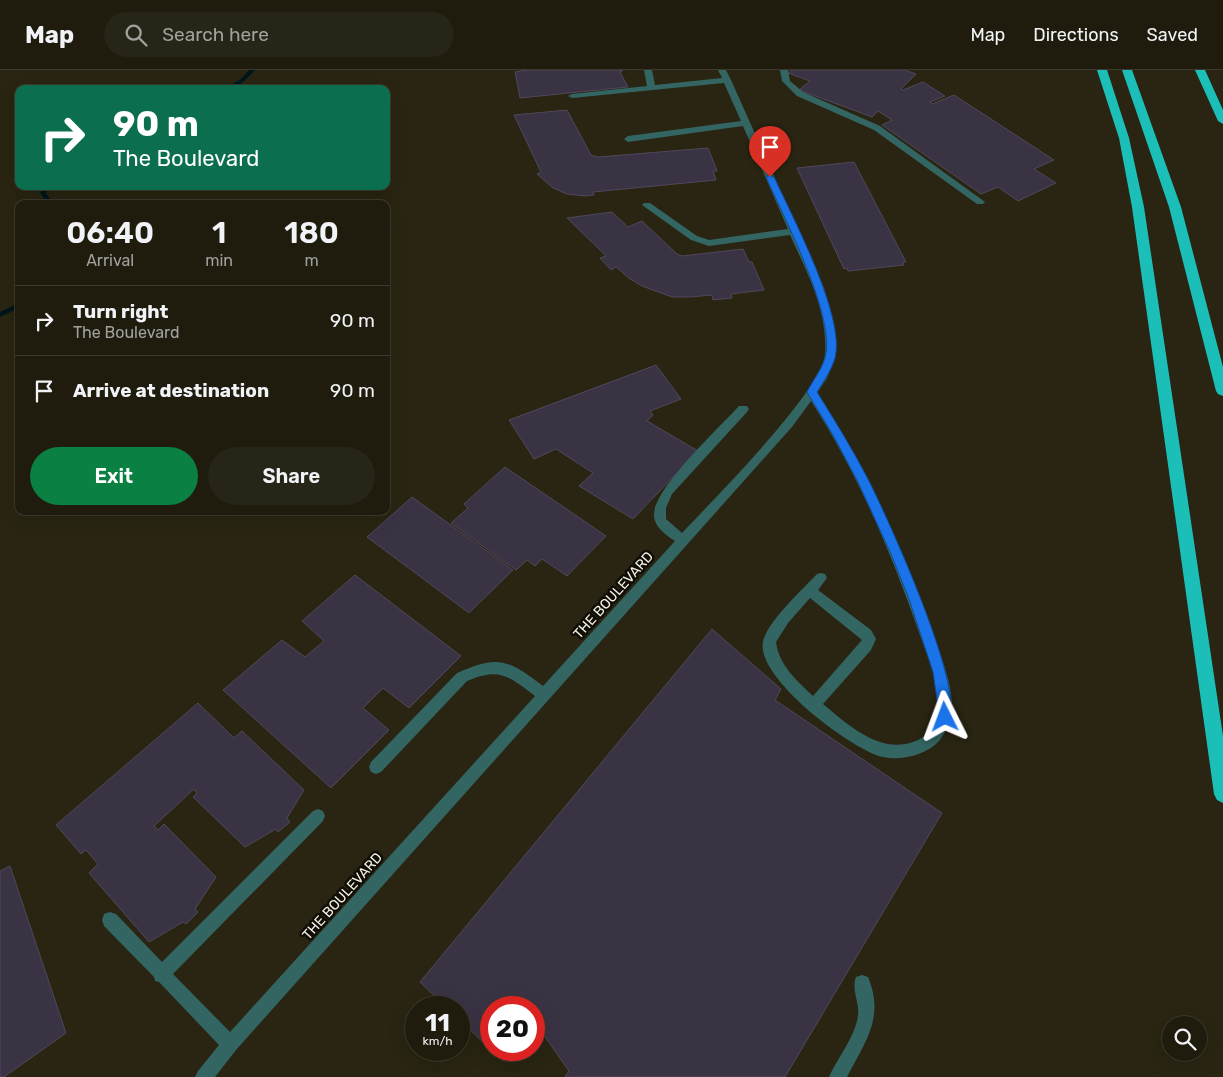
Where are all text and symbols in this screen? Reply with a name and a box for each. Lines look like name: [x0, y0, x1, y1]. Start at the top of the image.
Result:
search box: [104, 12, 454, 57]
text: Map: [25, 21, 74, 49]
icon: search: [122, 21, 150, 49]
text: Search here: [162, 23, 269, 46]
text: Map: [970, 24, 1005, 46]
text: Directions: [1033, 24, 1119, 46]
text: Saved: [1147, 24, 1198, 46]
text: 90 m: [113, 103, 199, 145]
icon: right: [30, 105, 95, 170]
pin: [749, 126, 791, 177]
icon: arrive: [756, 133, 784, 161]
text: The Boulevard: [113, 145, 259, 172]
text: 06:40: [66, 215, 154, 251]
text: 1: [212, 215, 226, 251]
text: 180: [284, 215, 339, 251]
text: Arrival: [86, 251, 134, 270]
text: min: [205, 251, 233, 270]
text: m: [304, 251, 319, 270]
text: Turn right: [73, 300, 168, 323]
icon: right: [30, 307, 58, 335]
text: 90 m: [330, 309, 375, 332]
text: The Boulevard: [73, 323, 179, 342]
icon: arrive: [30, 377, 58, 405]
text: Arrive at destination: [73, 379, 269, 402]
text: 90 m: [330, 379, 375, 402]
button: Exit: [30, 447, 198, 505]
button: Share: [208, 447, 375, 505]
street label: THE BOULEVARD: [570, 548, 657, 642]
position arrow: [918, 690, 970, 742]
street label: THE BOULEVARD: [299, 849, 386, 943]
speed limit sign: 20: [480, 996, 545, 1061]
text: 11: [425, 1008, 450, 1037]
map controls: [1162, 1016, 1207, 1061]
button: search: [1162, 1016, 1207, 1061]
text: km/h: [423, 1034, 452, 1048]

